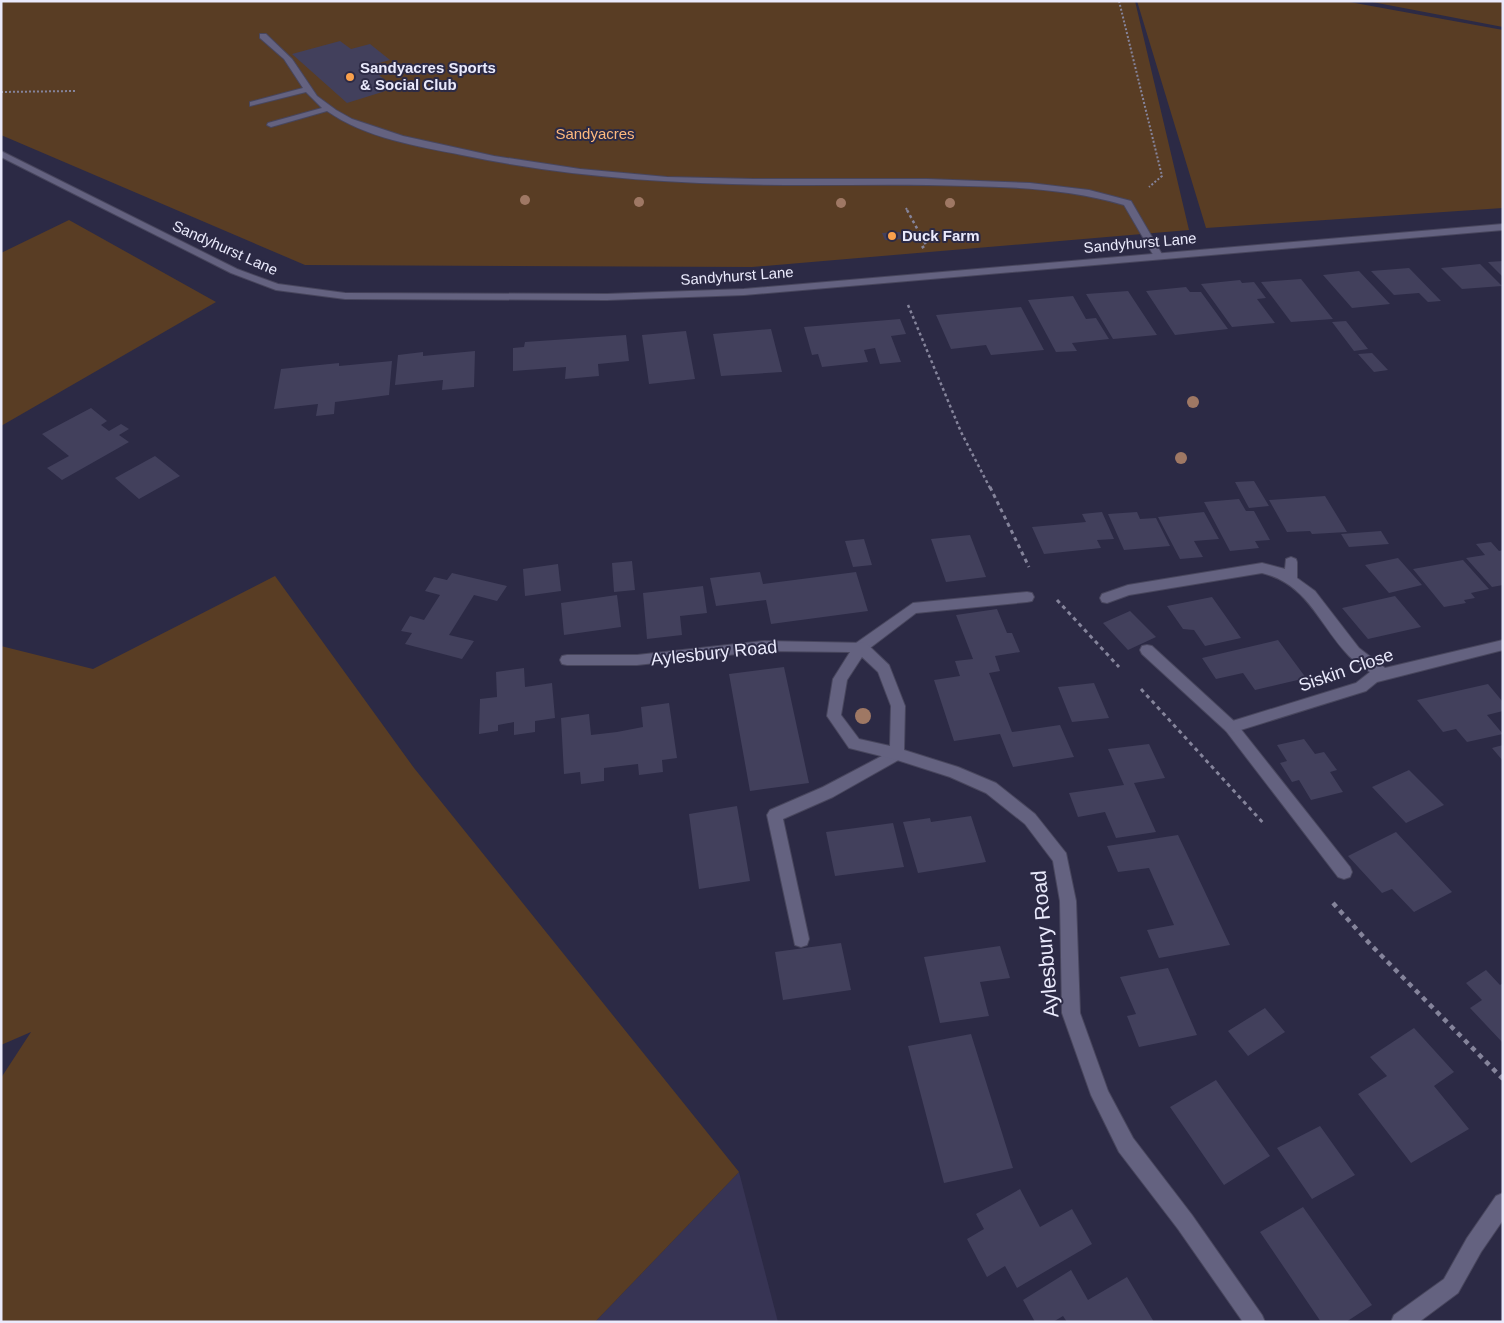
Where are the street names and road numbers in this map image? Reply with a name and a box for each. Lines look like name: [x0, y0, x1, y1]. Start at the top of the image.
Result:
street label: Sandyhurst Lane: [170, 217, 280, 278]
street label: Sandyhurst Lane: [1083, 229, 1197, 256]
street label: Sandyhurst Lane: [680, 263, 794, 288]
street label: Aylesbury Road: [650, 636, 778, 670]
street label: Siskin Close: [1296, 644, 1396, 696]
street label: Aylesbury Road: [1027, 869, 1062, 1019]

